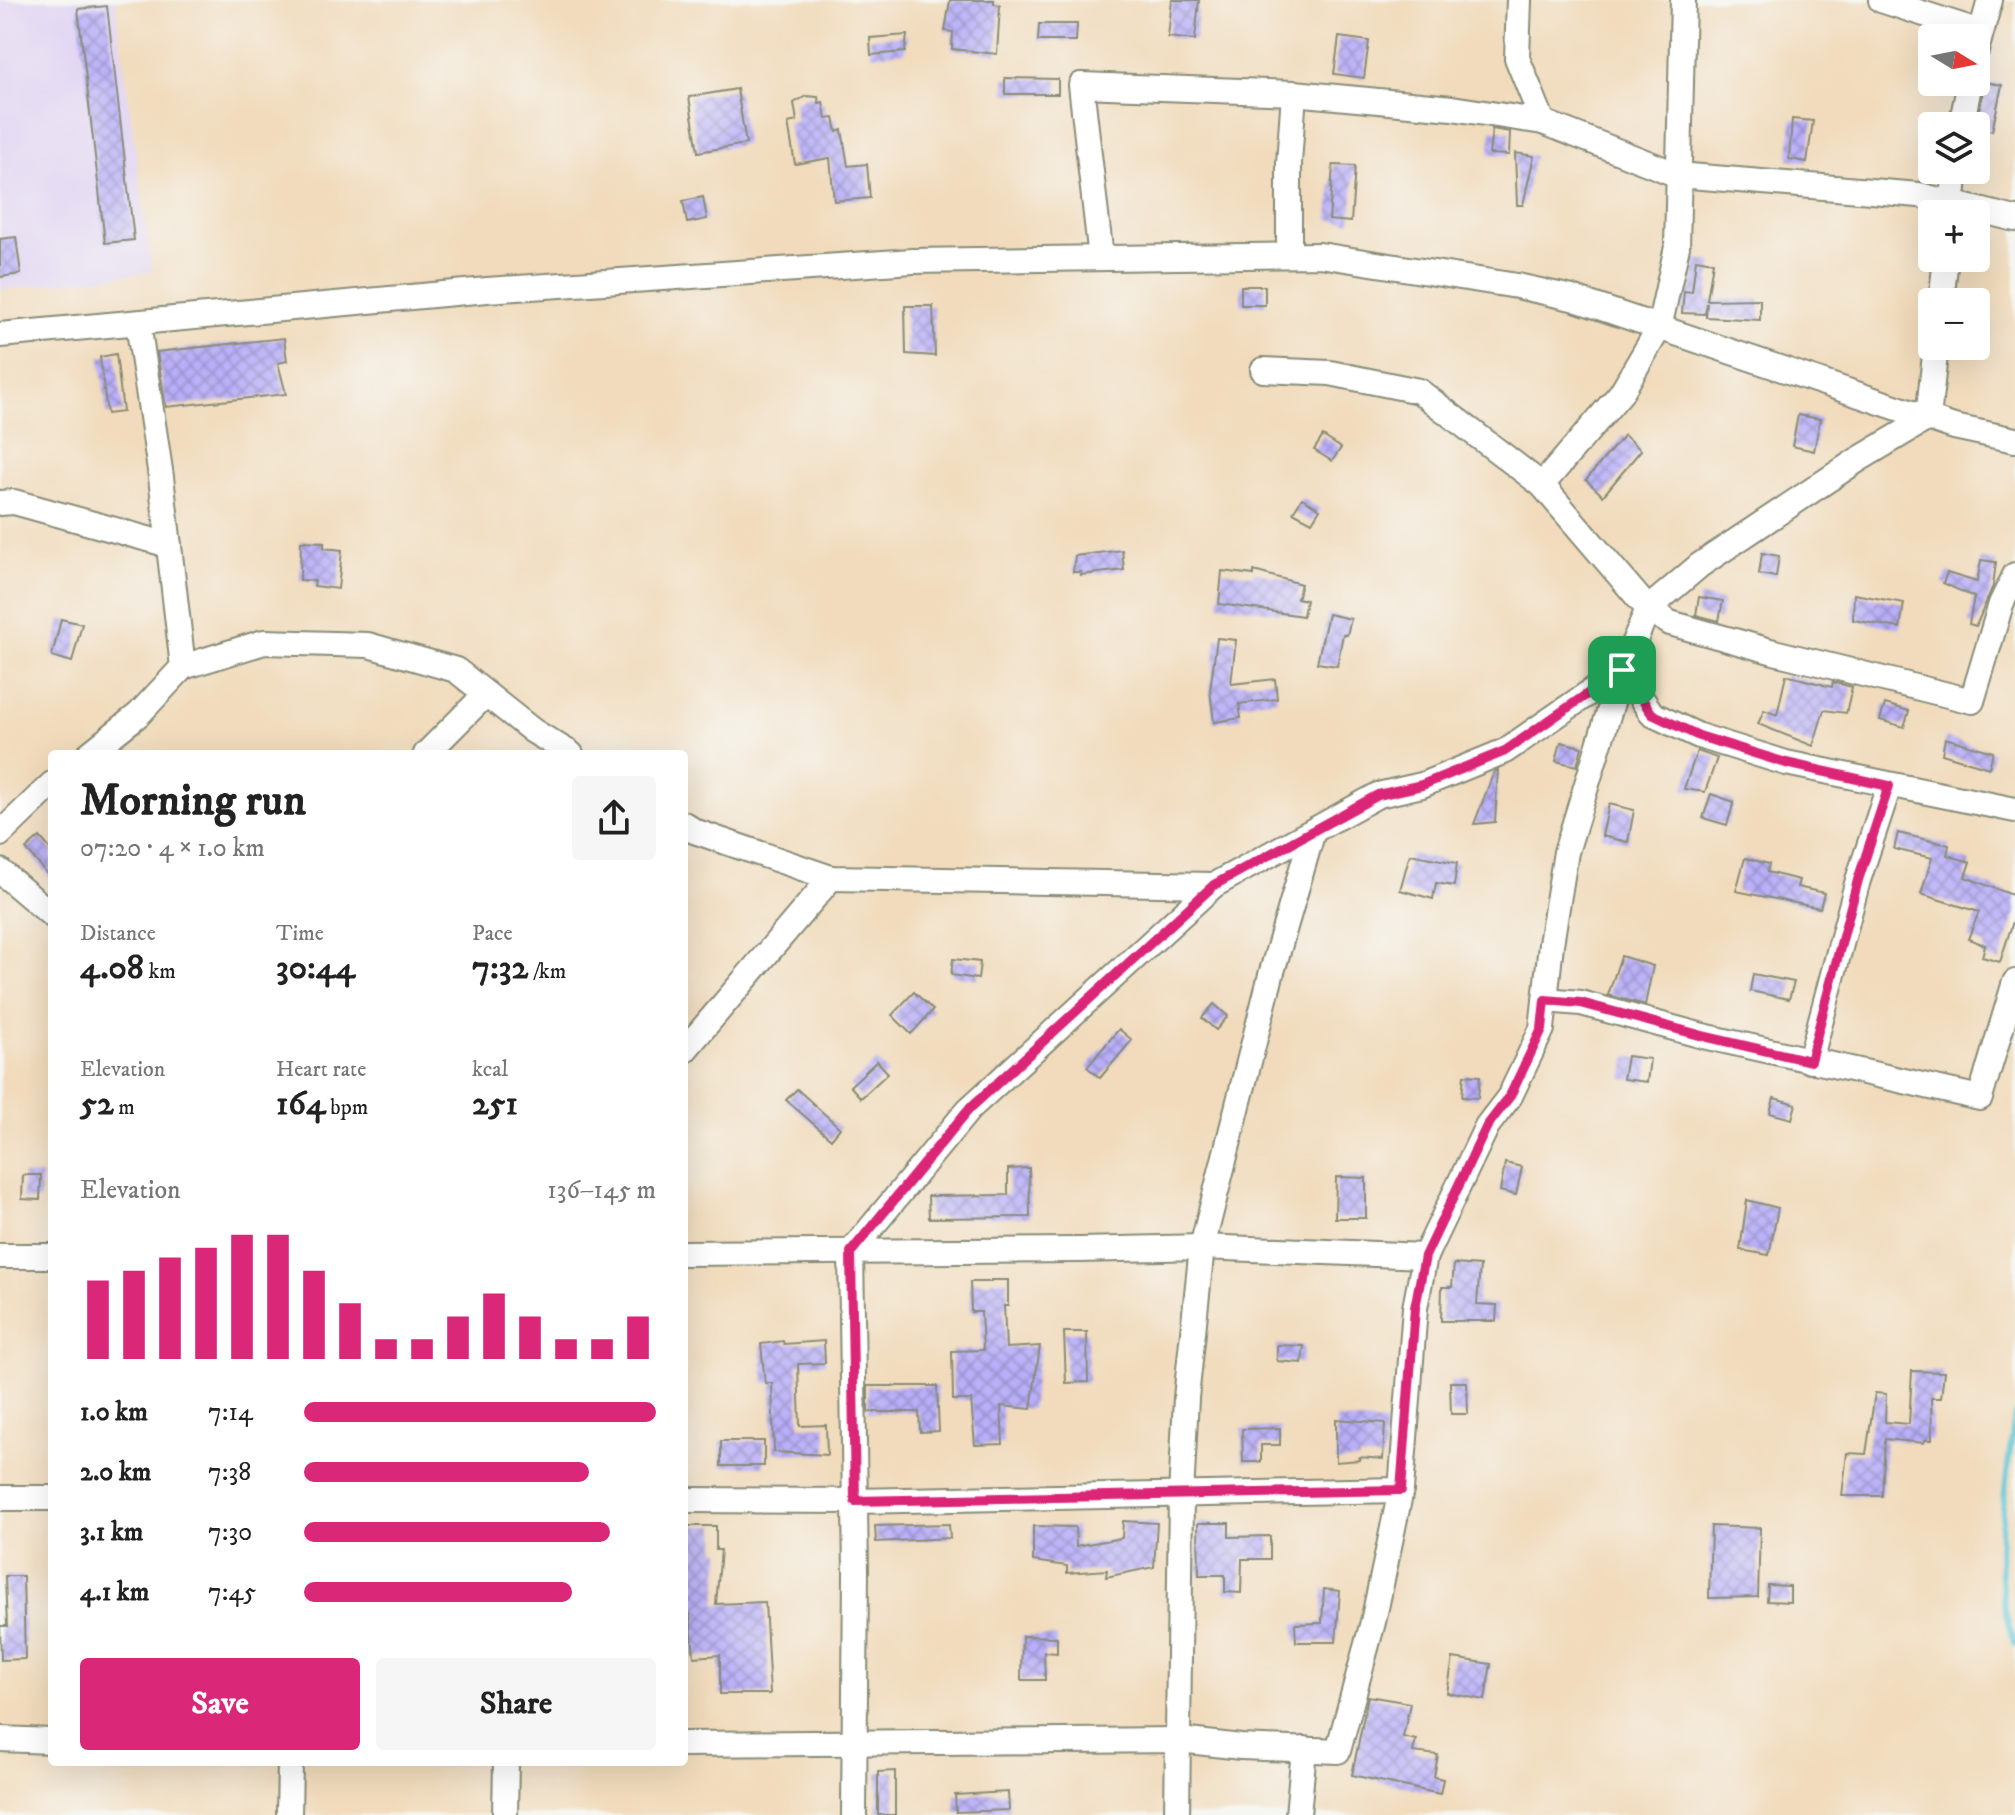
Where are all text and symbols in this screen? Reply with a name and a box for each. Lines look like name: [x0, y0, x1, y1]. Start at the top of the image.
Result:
north arrow: [1918, 24, 1990, 96]
map controls: [1918, 24, 1990, 360]
button: layers: [1918, 112, 1990, 184]
button: +: [1918, 200, 1990, 272]
button: −: [1918, 288, 1990, 360]
pin: [1588, 636, 1656, 704]
icon: arrive: [1600, 648, 1644, 692]
text: Morning run: [80, 774, 306, 829]
button: share: [572, 776, 656, 860]
text: 07:20 · 4 × 1.0 km: [80, 832, 265, 865]
text: Distance: [80, 920, 156, 947]
text: Time: [276, 920, 324, 947]
text: Pace: [472, 920, 513, 947]
text: 4.08: [80, 947, 144, 989]
text: 30:44: [276, 947, 355, 989]
text: 7:32: [472, 947, 528, 989]
text: km: [144, 958, 176, 985]
text: /km: [528, 958, 566, 985]
text: Elevation: [80, 1056, 165, 1083]
text: Heart rate: [276, 1056, 366, 1083]
text: kcal: [472, 1056, 508, 1083]
text: 52: [80, 1083, 114, 1125]
text: 164: [276, 1083, 326, 1125]
text: 251: [472, 1083, 518, 1125]
text: m: [114, 1094, 135, 1121]
text: bpm: [326, 1094, 368, 1121]
text: Elevation: [80, 1174, 181, 1207]
text: 136–145 m: [547, 1174, 656, 1207]
text: 1.0 km: [80, 1396, 148, 1429]
text: 7:14: [208, 1396, 253, 1429]
text: 2.0 km: [80, 1456, 151, 1489]
text: 7:38: [208, 1456, 251, 1489]
text: 3.1 km: [80, 1516, 143, 1549]
text: 7:30: [208, 1516, 252, 1549]
text: 4.1 km: [80, 1576, 149, 1609]
text: 7:45: [208, 1576, 256, 1609]
button: Save: [80, 1658, 360, 1750]
button: Share: [376, 1658, 656, 1750]

